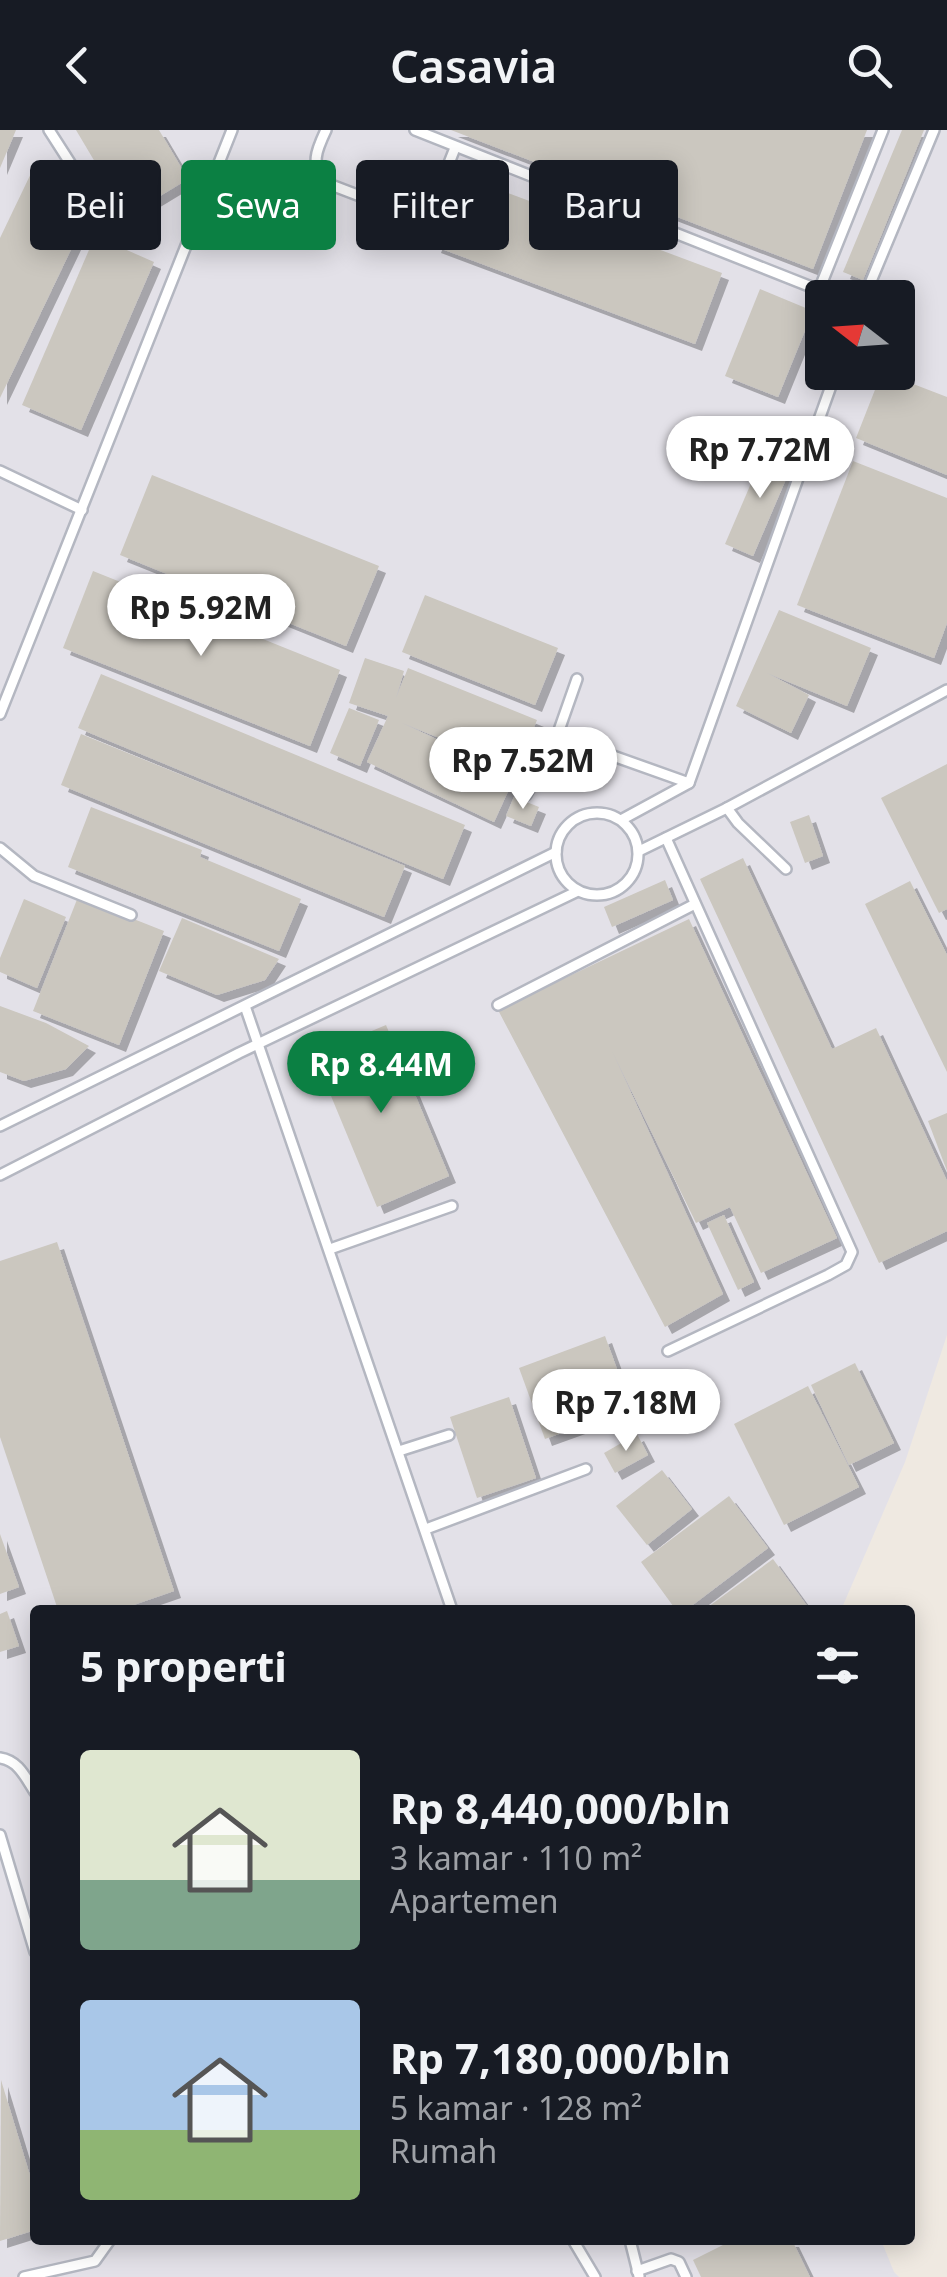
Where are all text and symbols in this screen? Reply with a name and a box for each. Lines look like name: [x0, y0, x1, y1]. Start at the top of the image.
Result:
text: Casavia: [390, 35, 557, 96]
icon: back: [50, 38, 105, 93]
icon: search: [842, 38, 897, 93]
chip: Beli: [30, 160, 161, 250]
chip: Sewa: [181, 160, 336, 250]
chip: Filter: [356, 160, 509, 250]
chip: Baru: [529, 160, 678, 250]
north arrow: [805, 280, 915, 390]
map controls: [805, 280, 915, 390]
pin: Rp 7.72M: [657, 416, 863, 501]
text: Rp 7.72M: [688, 427, 832, 470]
pin: Rp 5.92M: [98, 574, 304, 659]
text: Rp 5.92M: [129, 585, 273, 628]
pin: Rp 7.52M: [420, 727, 626, 812]
text: Rp 7.52M: [451, 738, 595, 781]
pin: Rp 8.44M: [278, 1031, 484, 1116]
text: Rp 8.44M: [309, 1042, 453, 1085]
pin: Rp 7.18M: [523, 1369, 729, 1454]
text: Rp 7.18M: [554, 1380, 698, 1423]
text: 5 properti: [80, 1637, 287, 1694]
icon: filters: [810, 1638, 865, 1693]
text: Rp 8,440,000/bln: [390, 1779, 731, 1836]
icon: home: [160, 1790, 280, 1910]
text: 3 kamar · 110 m²: [390, 1836, 642, 1879]
text: Apartemen: [390, 1879, 559, 1922]
text: Rp 7,180,000/bln: [390, 2029, 731, 2086]
icon: home: [160, 2040, 280, 2160]
text: 5 kamar · 128 m²: [390, 2086, 642, 2129]
text: Rumah: [390, 2129, 497, 2172]

